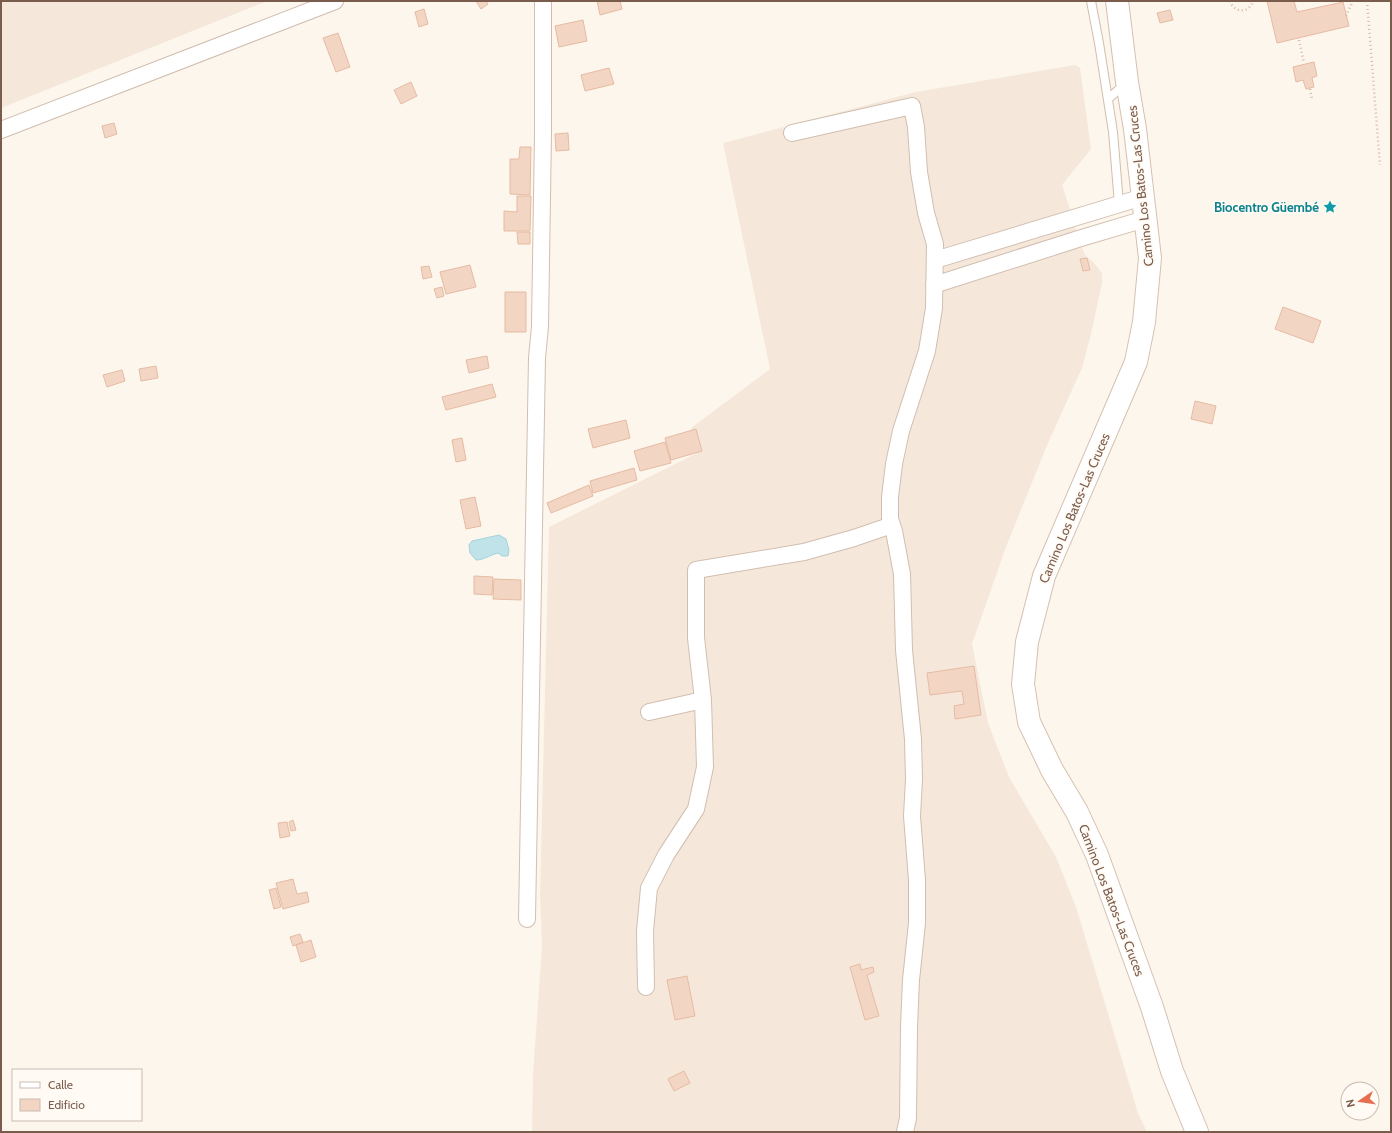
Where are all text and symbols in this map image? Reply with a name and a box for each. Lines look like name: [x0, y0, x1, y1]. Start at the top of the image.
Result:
street label: Camino Los Batos-Las Cruces: [1124, 104, 1156, 267]
place label: Biocentro Güembé: [1214, 199, 1319, 215]
place icon: Biocentro Güembé: [1322, 199, 1338, 215]
street label: Camino Los Batos-Las Cruces: [1035, 430, 1113, 585]
street label: Camino Los Batos-Las Cruces: [1076, 822, 1149, 979]
legend: [12, 1069, 142, 1121]
text: Calle: [48, 1077, 73, 1092]
north arrow: [1340, 1081, 1380, 1121]
text: Edificio: [48, 1097, 85, 1112]
text: N: [1343, 1098, 1358, 1109]

